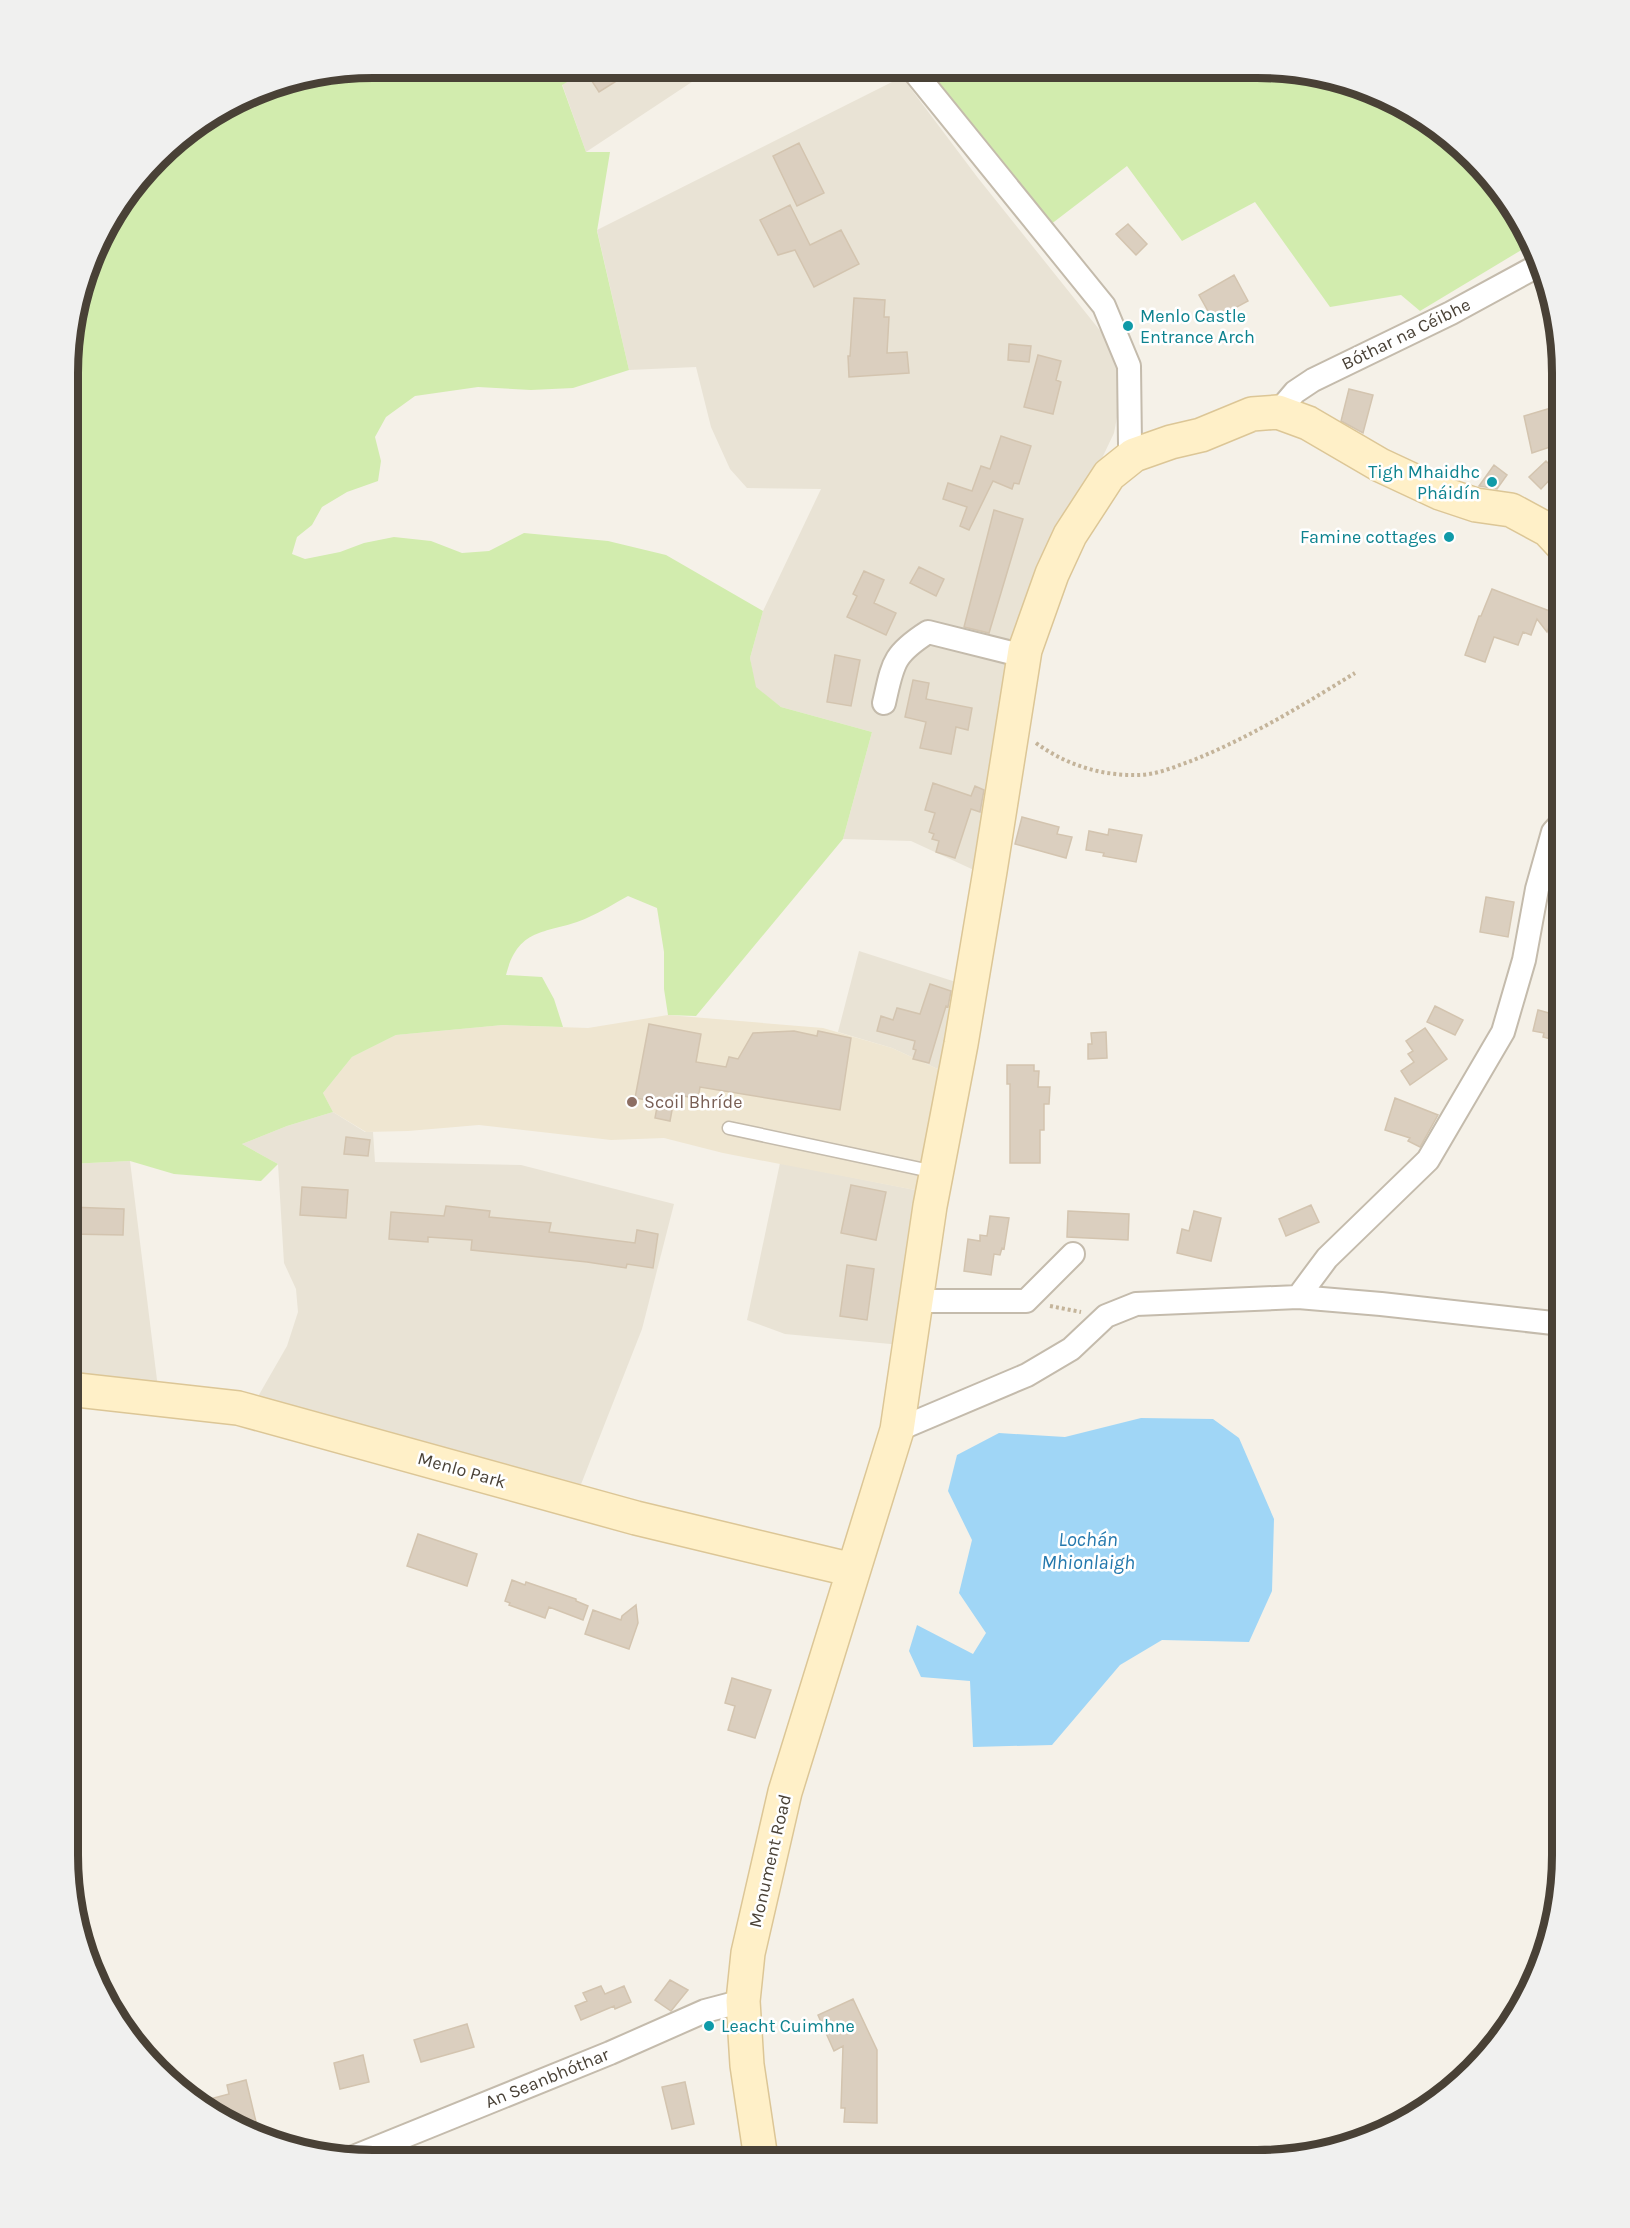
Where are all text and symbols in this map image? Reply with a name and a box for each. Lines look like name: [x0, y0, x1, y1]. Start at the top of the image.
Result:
street label: Bóthar na Céibhe: [1338, 293, 1474, 375]
place label: Menlo Castle Entrance Arch: [1140, 305, 1255, 348]
marker: Menlo Castle Entrance Arch: [1121, 319, 1135, 333]
place label: Tigh Mhaidhc Pháidín: [1368, 461, 1480, 504]
marker: Tigh Mhaidhc Pháidín: [1485, 475, 1499, 489]
place label: Famine cottages: [1300, 526, 1437, 548]
marker: Famine cottages: [1442, 530, 1456, 544]
place label: Scoil Bhríde: [644, 1091, 743, 1113]
marker: Scoil Bhríde: [625, 1095, 639, 1109]
street label: Menlo Park: [415, 1447, 509, 1493]
water label: Lochán Mhionlaigh: [1041, 1528, 1135, 1574]
street label: Monument Road: [744, 1792, 796, 1930]
place label: Leacht Cuimhne: [721, 2015, 855, 2037]
marker: Leacht Cuimhne: [702, 2019, 716, 2033]
street label: An Seanbhóthar: [482, 2043, 613, 2113]

